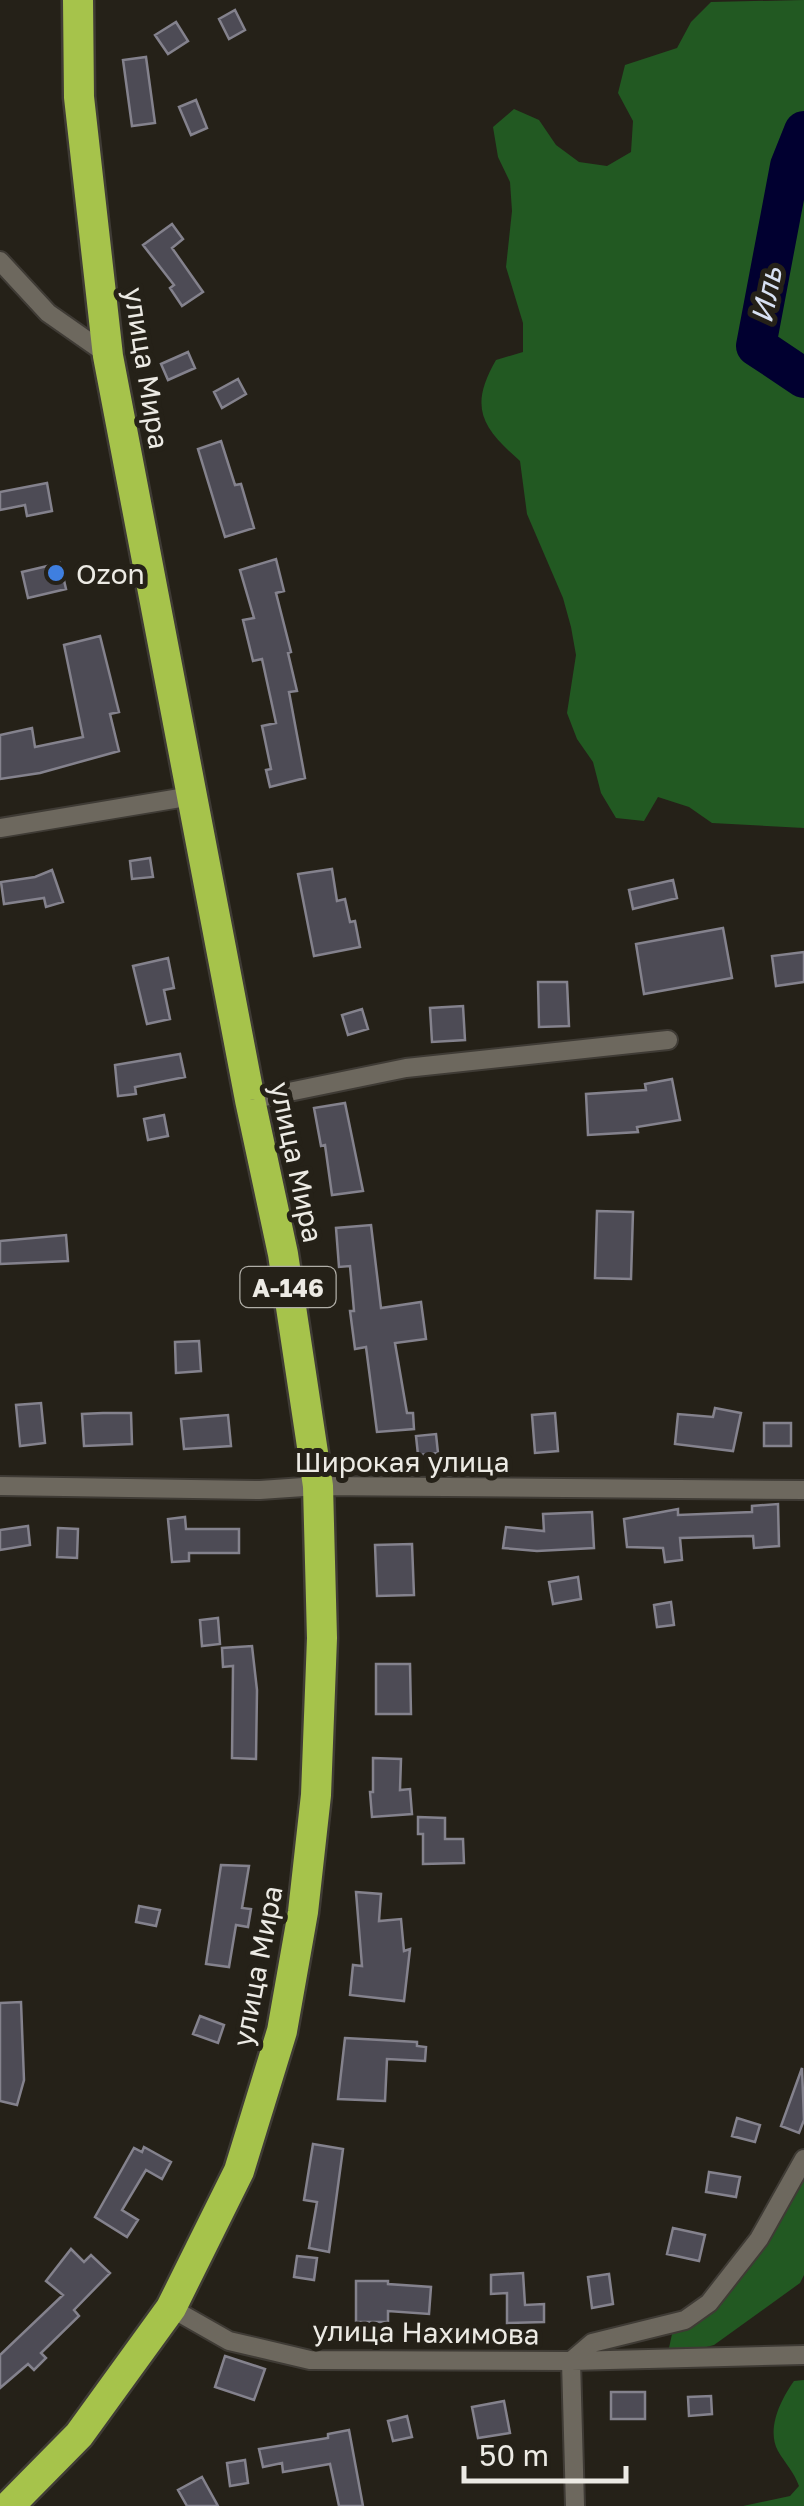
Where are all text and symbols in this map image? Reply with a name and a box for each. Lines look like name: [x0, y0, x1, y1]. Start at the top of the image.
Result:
water label: Иль: [743, 263, 789, 326]
street label: улица Мира: [118, 285, 176, 451]
place label: Ozon: [76, 557, 145, 590]
marker: Ozon: [45, 562, 67, 584]
street label: улица Мира: [264, 1079, 330, 1245]
road number: А-146: [240, 1267, 336, 1307]
street label: Широкая улица: [295, 1445, 509, 1478]
street label: улица Мира: [225, 1883, 289, 2049]
street label: улица Нахимова: [312, 2314, 540, 2350]
scale bar: [464, 2421, 626, 2483]
text: 50 m: [479, 2437, 549, 2473]

